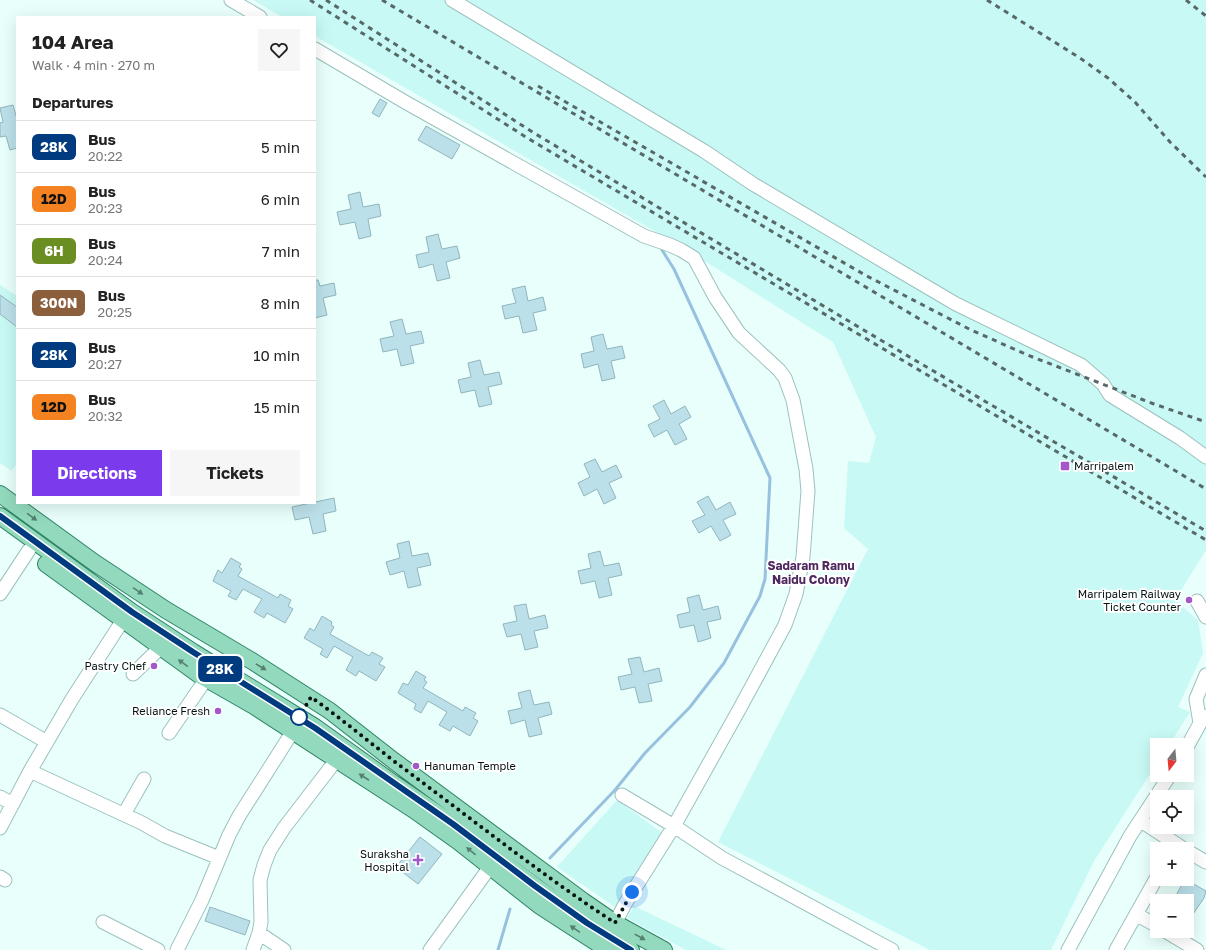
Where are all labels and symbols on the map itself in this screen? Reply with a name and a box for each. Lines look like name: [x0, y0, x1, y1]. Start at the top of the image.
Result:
place label: Marripalem: [1074, 459, 1134, 472]
marker: Marripalem: [1059, 460, 1071, 472]
one-way arrow: [26, 513, 37, 521]
district label: Sadaram Ramu Naidu Colony: [767, 558, 855, 587]
one-way arrow: [133, 587, 143, 595]
place label: Marripalem Railway Ticket Counter: [1078, 587, 1182, 613]
marker: Marripalem Railway Ticket Counter: [1184, 595, 1194, 605]
line badge: 28K: [197, 656, 243, 682]
place label: Pastry Chef: [84, 659, 146, 672]
one-way arrow: [178, 659, 188, 667]
marker: Pastry Chef: [149, 661, 159, 671]
one-way arrow: [255, 663, 267, 670]
place label: Reliance Fresh: [132, 704, 210, 717]
marker: Reliance Fresh: [213, 706, 223, 716]
unlabelled marker: [290, 708, 308, 726]
north arrow: [1150, 738, 1194, 782]
place label: Hanuman Temple: [424, 759, 516, 772]
marker: Hanuman Temple: [411, 761, 421, 771]
one-way arrow: [359, 773, 369, 781]
place label: Suraksha Hospital: [360, 847, 409, 873]
one-way arrow: [466, 847, 476, 856]
marker: Suraksha Hospital: [412, 854, 424, 866]
your location: [622, 882, 642, 902]
one-way arrow: [570, 925, 580, 933]
one-way arrow: [634, 933, 646, 940]

